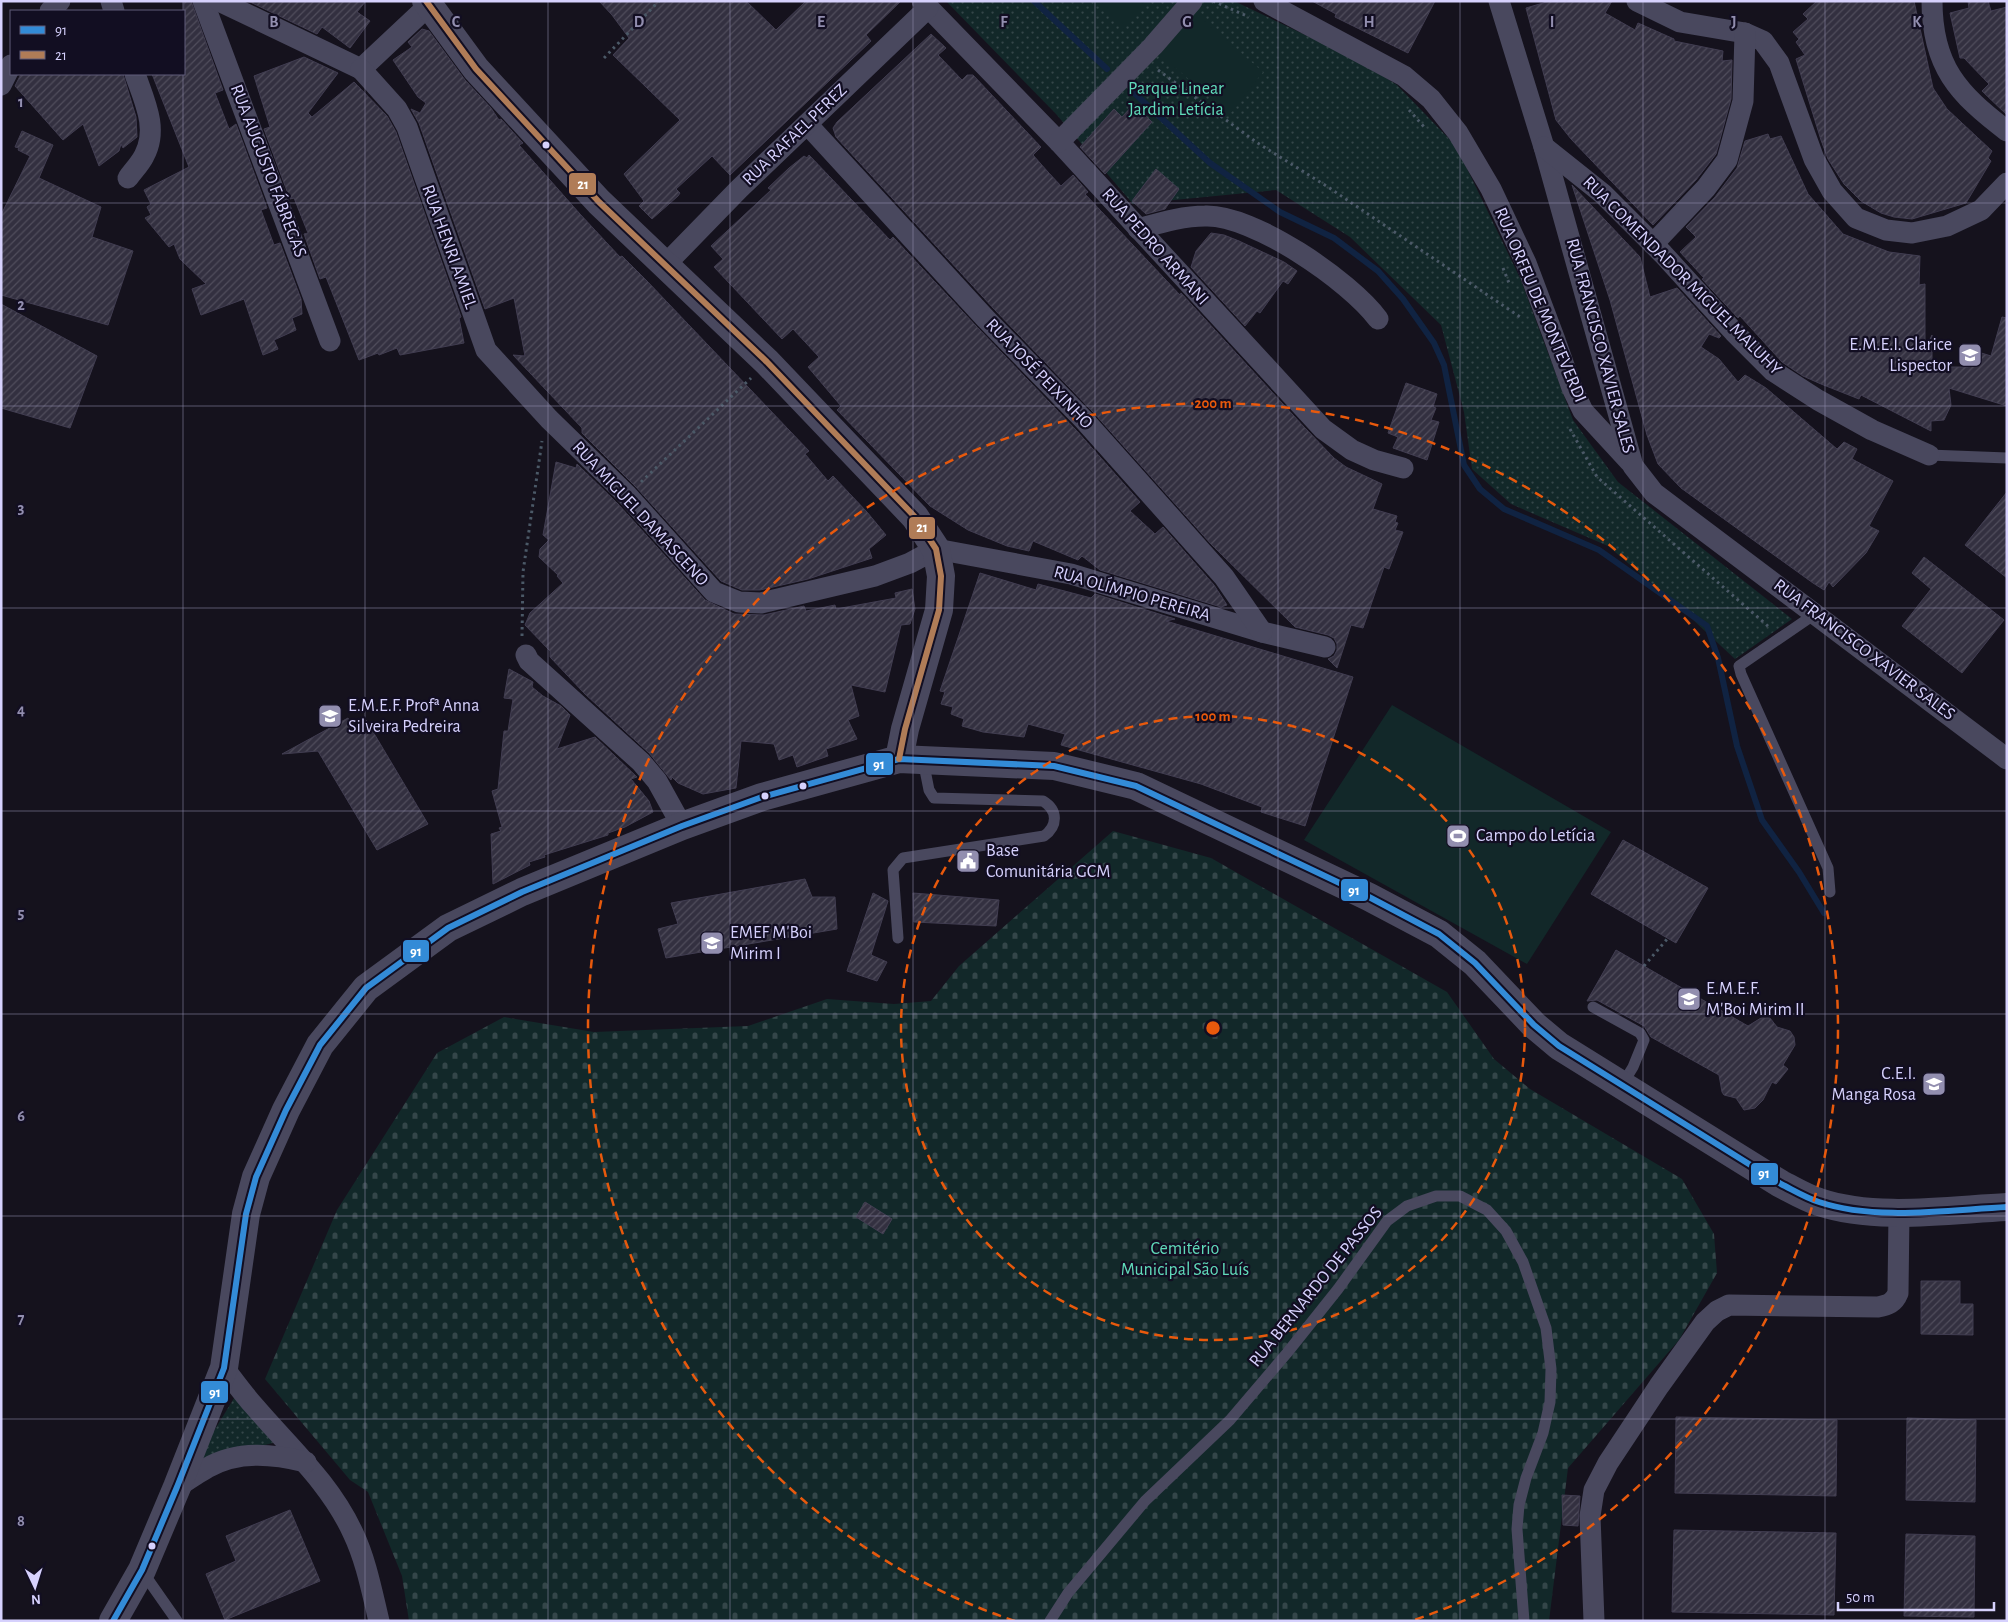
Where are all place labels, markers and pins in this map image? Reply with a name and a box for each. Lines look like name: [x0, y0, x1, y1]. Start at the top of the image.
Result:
unlabelled marker: [541, 140, 551, 150]
place label: E.M.E.I. Clarice Lispector: [1849, 336, 1952, 375]
school or university icon: E.M.E.I. Clarice Lispector: [1957, 342, 1983, 368]
place label: E.M.E.F. Profª Anna Silveira Pedreira: [348, 697, 479, 736]
school or university icon: E.M.E.F. Profª Anna Silveira Pedreira: [317, 703, 343, 729]
unlabelled marker: [798, 781, 808, 791]
unlabelled marker: [760, 791, 770, 801]
sports icon: Campo do Letícia: [1445, 823, 1471, 849]
place label: Campo do Letícia: [1476, 827, 1595, 845]
place label: Base Comunitária GCM: [986, 842, 1110, 881]
public building icon: Base Comunitária GCM: [955, 848, 981, 874]
place label: EMEF M'Boi Mirim I: [730, 924, 812, 963]
school or university icon: EMEF M'Boi Mirim I: [699, 930, 725, 956]
place label: E.M.E.F. M'Boi Mirim II: [1706, 980, 1805, 1019]
school or university icon: E.M.E.F. M'Boi Mirim II: [1676, 986, 1702, 1012]
centre of rings: [1204, 1019, 1222, 1037]
place label: C.E.I. Manga Rosa: [1832, 1065, 1916, 1104]
school or university icon: C.E.I. Manga Rosa: [1921, 1071, 1947, 1097]
unlabelled marker: [147, 1541, 157, 1551]

